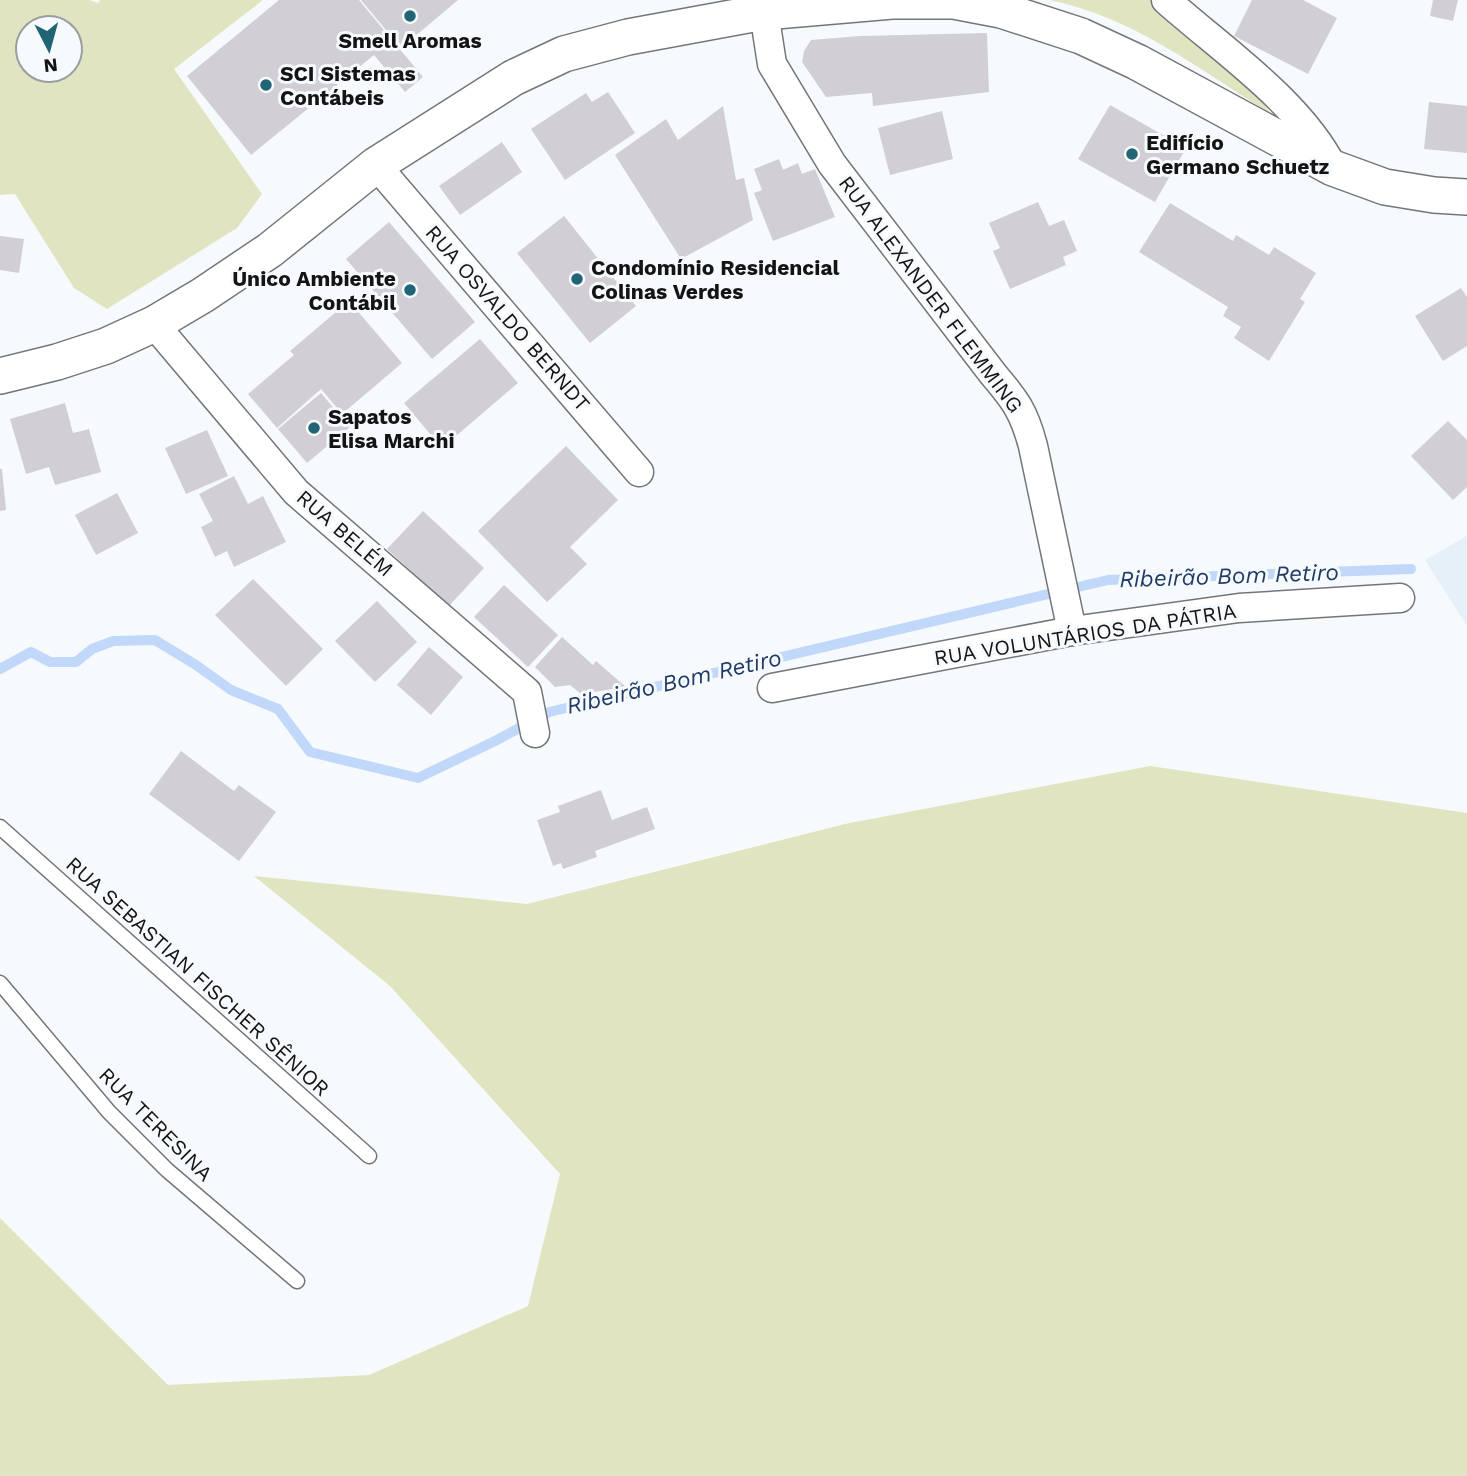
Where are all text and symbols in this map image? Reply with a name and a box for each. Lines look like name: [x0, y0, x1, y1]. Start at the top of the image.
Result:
marker: Smell Aromas: [402, 8, 418, 24]
north arrow: [14, 14, 84, 84]
place label: Smell Aromas: [338, 28, 482, 53]
text: N: [43, 53, 59, 78]
place label: SCI Sistemas Contábeis: [280, 61, 416, 110]
marker: SCI Sistemas Contábeis: [258, 77, 274, 93]
place label: Edifício Germano Schuetz: [1146, 130, 1330, 179]
marker: Edifício Germano Schuetz: [1124, 146, 1140, 162]
street label: RUA ALEXANDER FLEMMING: [834, 171, 1028, 417]
street label: RUA OSVALDO BERNDT: [420, 220, 596, 416]
place label: Condomínio Residencial Colinas Verdes: [591, 255, 840, 304]
place label: Único Ambiente Contábil: [232, 266, 396, 315]
marker: Condomínio Residencial Colinas Verdes: [569, 271, 585, 287]
marker: Único Ambiente Contábil: [402, 282, 418, 298]
place label: Sapatos Elisa Marchi: [328, 404, 455, 453]
marker: Sapatos Elisa Marchi: [306, 420, 322, 436]
street label: RUA BELÉM: [292, 484, 398, 582]
water label: Ribeirão Bom Retiro: [1119, 559, 1339, 593]
street label: RUA VOLUNTÁRIOS DA PÁTRIA: [932, 598, 1238, 670]
water label: Ribeirão Bom Retiro: [564, 644, 784, 720]
street label: RUA SEBASTIAN FISCHER SÊNIOR: [61, 851, 335, 1101]
street label: RUA TERESINA: [94, 1062, 218, 1186]

